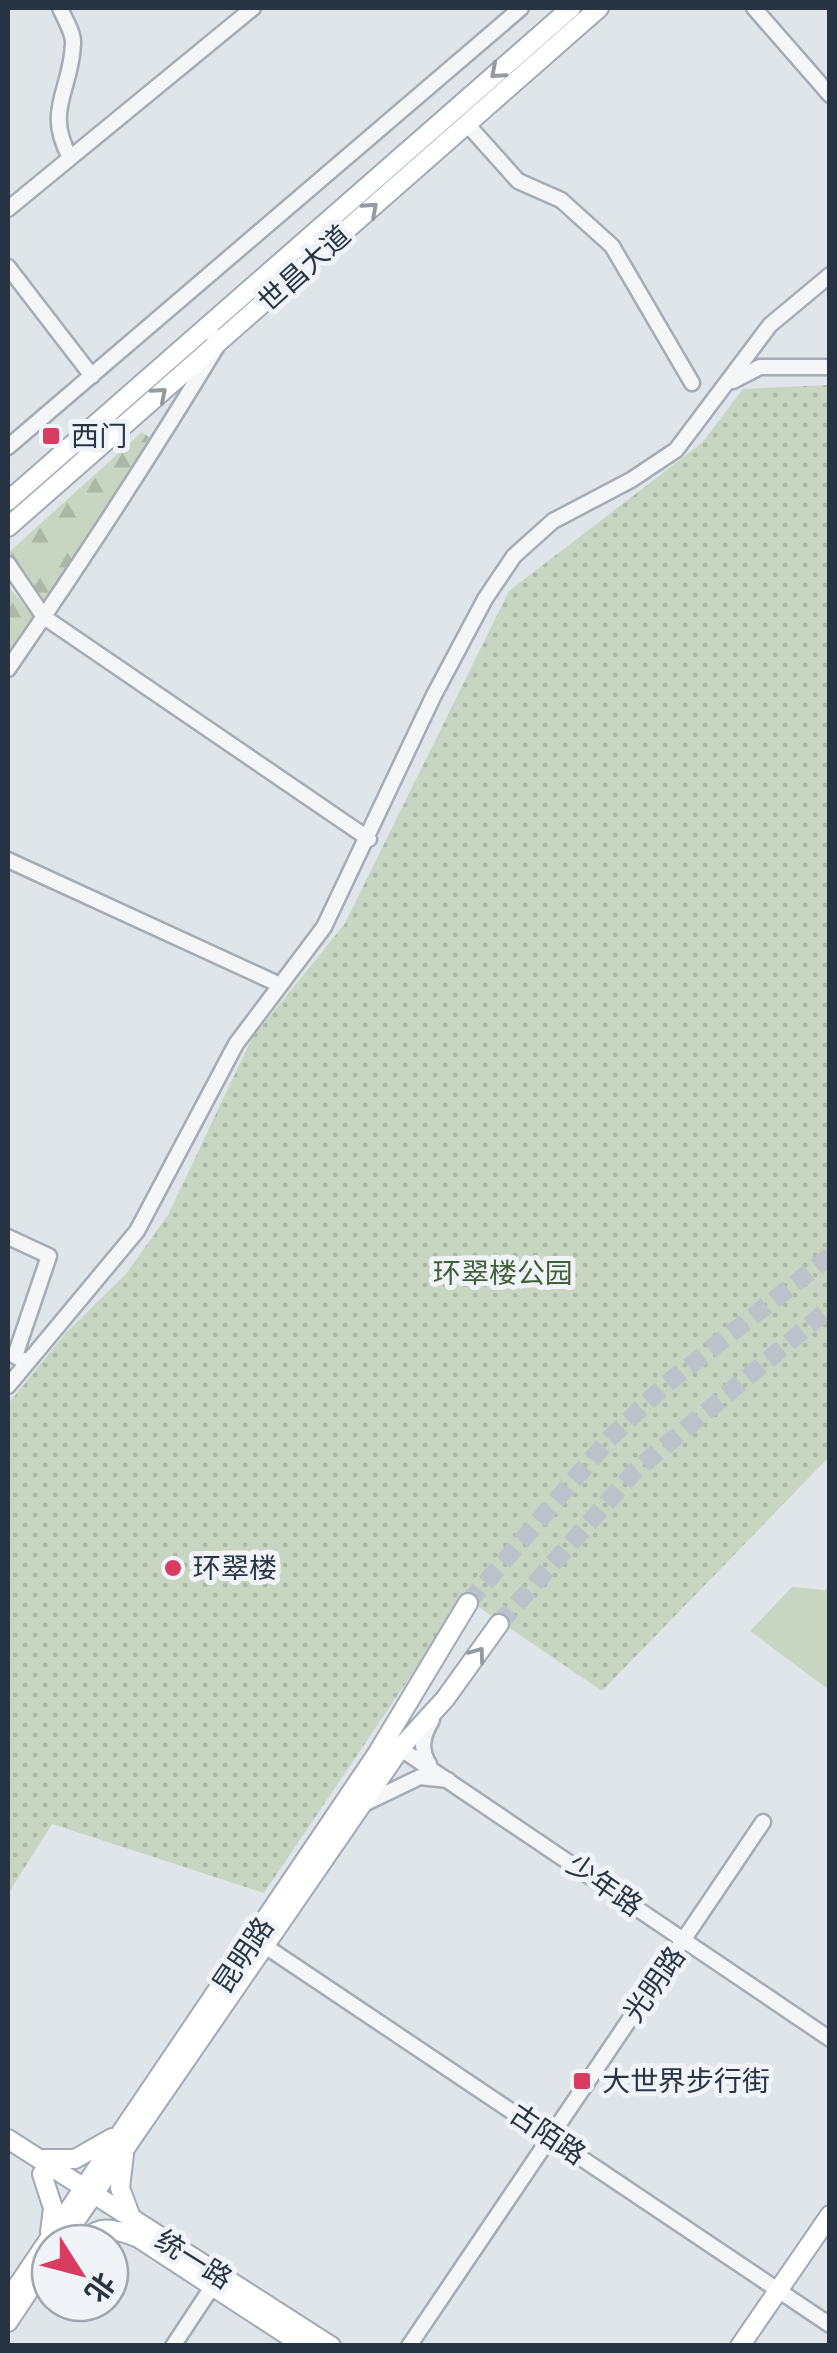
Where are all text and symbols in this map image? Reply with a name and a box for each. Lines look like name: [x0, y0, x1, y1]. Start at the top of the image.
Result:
one-way arrow: [490, 60, 509, 78]
one-way arrow: [359, 202, 378, 220]
street label: 世昌大道: [252, 219, 357, 318]
one-way arrow: [149, 388, 167, 406]
place label: 西门: [71, 420, 127, 453]
marker: 西门: [40, 425, 62, 447]
park label: 环翠楼公园: [433, 1257, 573, 1290]
place label: 环翠楼: [193, 1552, 277, 1585]
marker: 环翠楼: [162, 1557, 184, 1579]
one-way arrow: [466, 1646, 484, 1665]
street label: 少年路: [561, 1848, 649, 1923]
street label: 昆明路: [206, 1911, 281, 1999]
street label: 光明路: [617, 1940, 692, 2028]
place label: 大世界步行街: [602, 2065, 770, 2098]
marker: 大世界步行街: [571, 2070, 593, 2092]
street label: 古陌路: [504, 2097, 592, 2172]
north arrow: [30, 2223, 130, 2323]
street label: 统一路: [149, 2223, 238, 2296]
text: 北: [78, 2266, 121, 2308]

